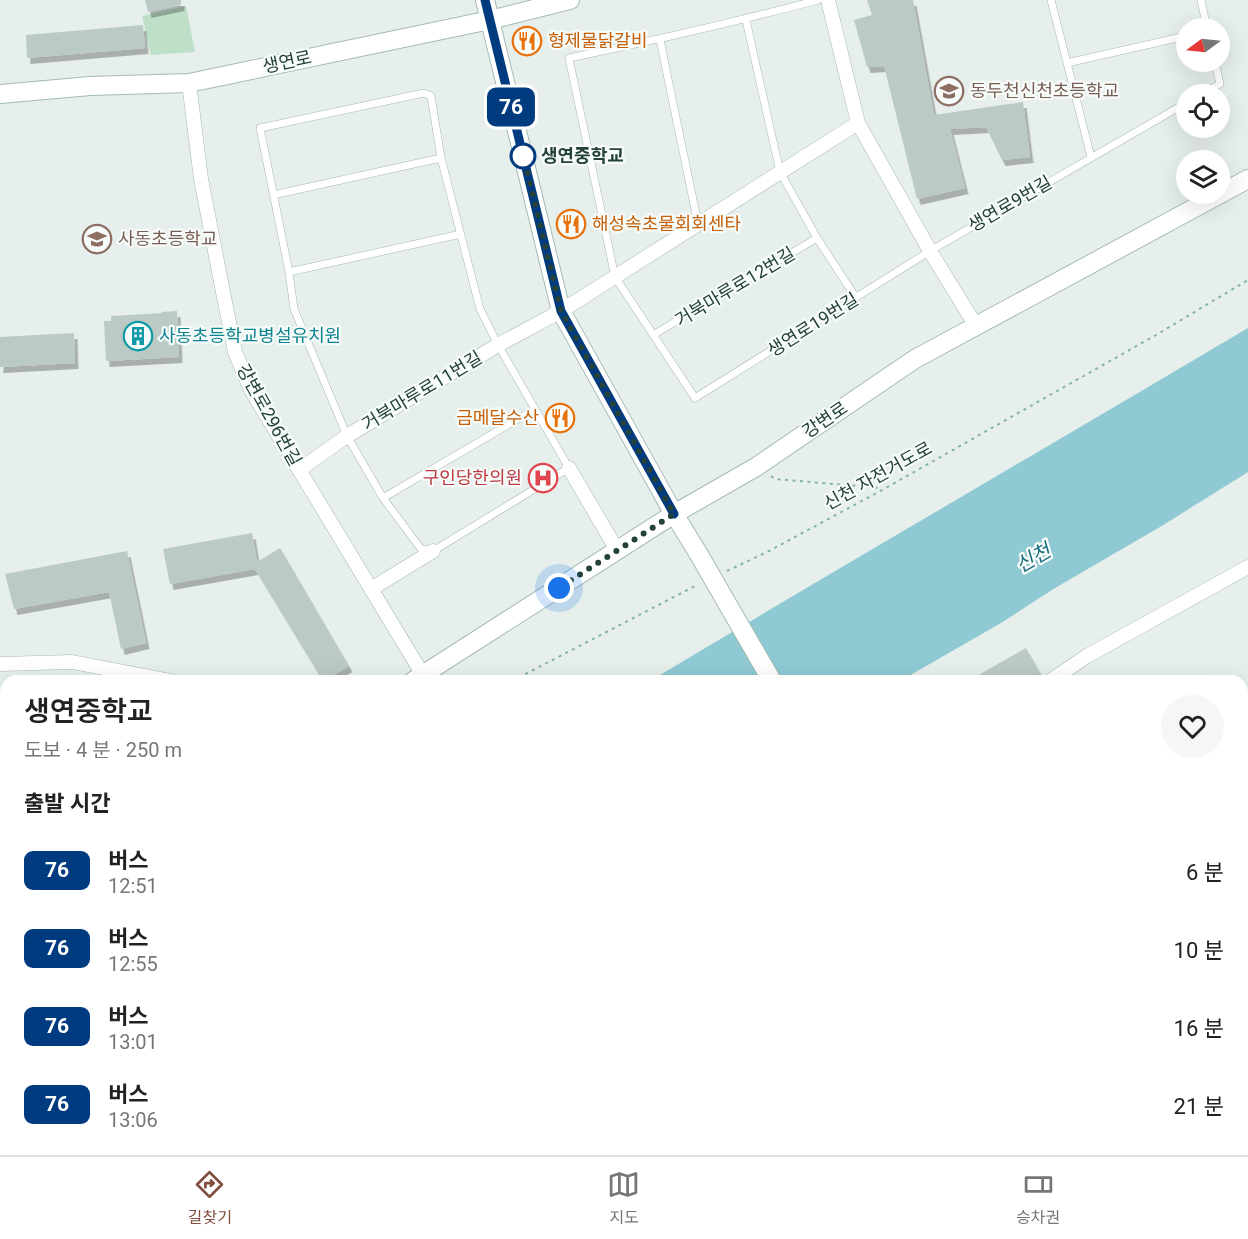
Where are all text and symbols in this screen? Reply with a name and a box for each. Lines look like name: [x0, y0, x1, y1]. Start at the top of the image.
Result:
north arrow: [1176, 18, 1230, 72]
map controls: [1176, 18, 1230, 204]
restaurant icon: 형제물닭갈비: [511, 25, 543, 57]
place label: 형제물닭갈비: [548, 30, 647, 51]
street label: 생연로: [260, 46, 313, 77]
school or university icon: 동두천신천초등학교: [933, 75, 965, 107]
place label: 동두천신천초등학교: [970, 80, 1119, 101]
button: locate: [1176, 84, 1230, 138]
line badge: 76: [484, 88, 538, 126]
text: 76: [499, 95, 523, 119]
marker: 생연중학교: [510, 143, 536, 169]
place label: 생연중학교: [541, 145, 624, 166]
button: layers: [1176, 150, 1230, 204]
street label: 생연로9번길: [964, 171, 1055, 236]
restaurant icon: 해성속초물회회센타: [555, 208, 587, 240]
place label: 해성속초물회회센타: [592, 213, 741, 234]
school or university icon: 사동초등학교: [81, 223, 113, 255]
place label: 사동초등학교: [118, 228, 217, 249]
street label: 거북마루로12번길: [671, 243, 799, 331]
street label: 생연로19번길: [763, 288, 862, 361]
building icon: 사동초등학교병설유치원: [122, 320, 154, 352]
place label: 사동초등학교병설유치원: [159, 325, 341, 346]
street label: 거북마루로11번길: [358, 347, 486, 435]
street label: 강변로296번길: [233, 360, 306, 469]
street label: 강변로: [798, 397, 851, 442]
restaurant icon: 금메달수산: [544, 402, 576, 434]
place label: 금메달수산: [456, 407, 539, 428]
street label: 신천 자전거도로: [820, 437, 935, 514]
hospital icon: 구인당한의원: [527, 462, 559, 494]
place label: 구인당한의원: [423, 467, 522, 488]
water label: 신천: [1011, 537, 1057, 578]
your location: [544, 573, 574, 603]
text: 생연중학교: [24, 695, 153, 728]
button: heart: [1161, 695, 1224, 758]
text: 도보 · 4 분 · 250 m: [24, 738, 182, 762]
text: 출발 시간: [24, 791, 110, 816]
text: 버스: [108, 848, 148, 873]
text: 76: [45, 858, 69, 882]
text: 6 분: [1186, 860, 1224, 885]
text: 12:51: [108, 874, 158, 898]
text: 버스: [108, 926, 148, 951]
text: 76: [45, 936, 69, 960]
text: 10 분: [1174, 938, 1224, 963]
text: 12:55: [108, 952, 158, 976]
text: 버스: [108, 1004, 148, 1029]
text: 76: [45, 1014, 69, 1038]
text: 16 분: [1174, 1016, 1224, 1041]
text: 13:01: [108, 1030, 158, 1054]
text: 버스: [108, 1082, 148, 1107]
text: 76: [45, 1092, 69, 1116]
text: 21 분: [1174, 1094, 1224, 1119]
text: 13:06: [108, 1108, 158, 1132]
tab: 길찾기: [188, 1168, 232, 1228]
tab: 지도: [607, 1168, 640, 1228]
tab: 승차권: [1016, 1168, 1060, 1228]

